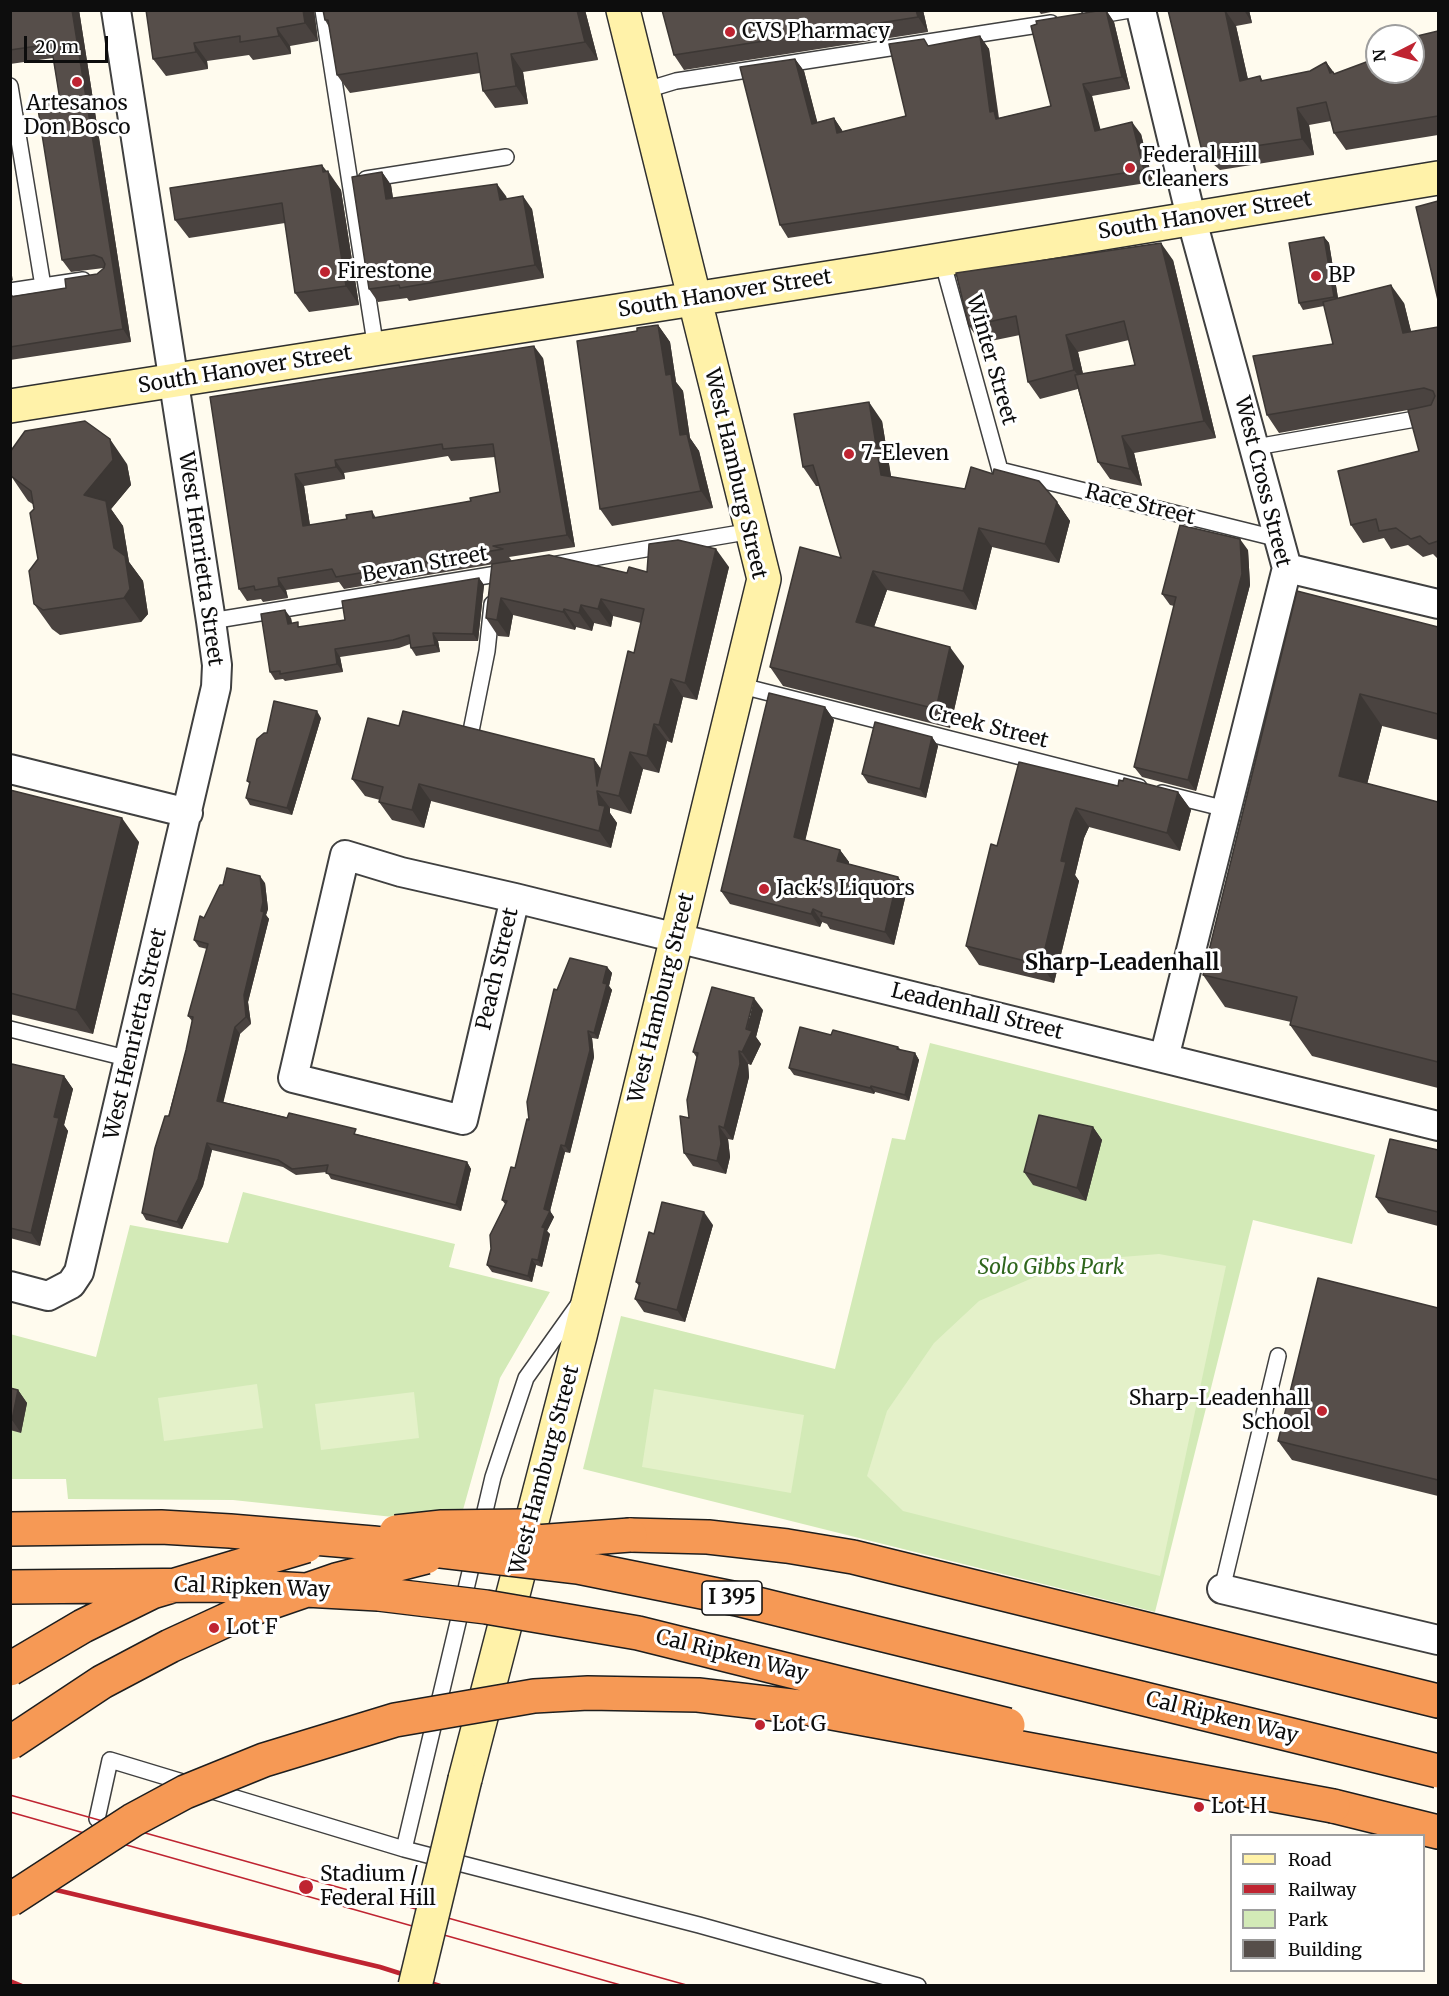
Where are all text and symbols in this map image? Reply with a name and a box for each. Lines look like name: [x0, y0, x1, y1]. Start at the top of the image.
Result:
place label: CVS Pharmacy: [742, 19, 890, 45]
scale bar: [27, 24, 111, 62]
north arrow: [1365, 24, 1425, 84]
marker: CVS Pharmacy: [723, 25, 737, 39]
text: 20 m: [35, 35, 79, 58]
text: N: [1368, 48, 1390, 63]
marker: Artesanos Don Bosco: [70, 75, 84, 89]
place label: Artesanos Don Bosco: [23, 91, 131, 141]
place label: Federal Hill Cleaners: [1142, 143, 1258, 193]
marker: Federal Hill Cleaners: [1123, 161, 1137, 175]
street label: South Hanover Street: [1096, 187, 1314, 245]
place label: Firestone: [337, 259, 432, 285]
place label: BP: [1328, 263, 1355, 289]
marker: Firestone: [318, 265, 332, 279]
street label: South Hanover Street: [616, 265, 834, 323]
marker: BP: [1309, 269, 1323, 283]
street label: Winter Street: [960, 292, 1022, 428]
street label: South Hanover Street: [136, 341, 354, 399]
street label: West Hamburg Street: [698, 366, 772, 582]
street label: West Cross Street: [1229, 394, 1295, 570]
place label: 7-Eleven: [861, 441, 949, 467]
marker: 7-Eleven: [842, 447, 856, 461]
street label: West Henrietta Street: [172, 450, 228, 668]
street label: Race Street: [1082, 479, 1198, 531]
street label: Bevan Street: [360, 541, 490, 589]
street label: Creek Street: [925, 700, 1051, 754]
place label: Jack's Liquors: [776, 876, 915, 902]
marker: Jack's Liquors: [757, 882, 771, 896]
street label: West Hamburg Street: [624, 890, 700, 1106]
street label: Peach Street: [472, 905, 524, 1033]
street label: West Henrietta Street: [99, 926, 173, 1142]
district label: Sharp-Leadenhall: [1025, 951, 1219, 977]
street label: Leadenhall Street: [888, 978, 1066, 1046]
park label: Solo Gibbs Park: [978, 1255, 1124, 1281]
street label: West Hamburg Street: [505, 1363, 585, 1577]
place label: Sharp-Leadenhall School: [1129, 1386, 1310, 1436]
marker: Sharp-Leadenhall School: [1315, 1404, 1329, 1418]
street label: Cal Ripken Way: [173, 1573, 331, 1603]
road number: I 395: [702, 1581, 762, 1615]
place label: Lot F: [226, 1615, 278, 1641]
marker: Lot F: [207, 1621, 221, 1635]
street label: Cal Ripken Way: [653, 1625, 811, 1687]
street label: Cal Ripken Way: [1143, 1687, 1301, 1749]
place label: Lot G: [772, 1712, 826, 1738]
marker: Lot G: [753, 1718, 767, 1732]
place label: Lot H: [1211, 1794, 1267, 1820]
marker: Lot H: [1192, 1800, 1206, 1814]
legend: [1230, 1834, 1425, 1972]
text: Road: [1288, 1848, 1332, 1871]
place label: Stadium / Federal Hill: [320, 1862, 436, 1912]
marker: Stadium / Federal Hill: [297, 1878, 315, 1896]
text: Railway: [1288, 1878, 1356, 1901]
text: Park: [1288, 1908, 1328, 1931]
text: Building: [1288, 1938, 1362, 1961]

